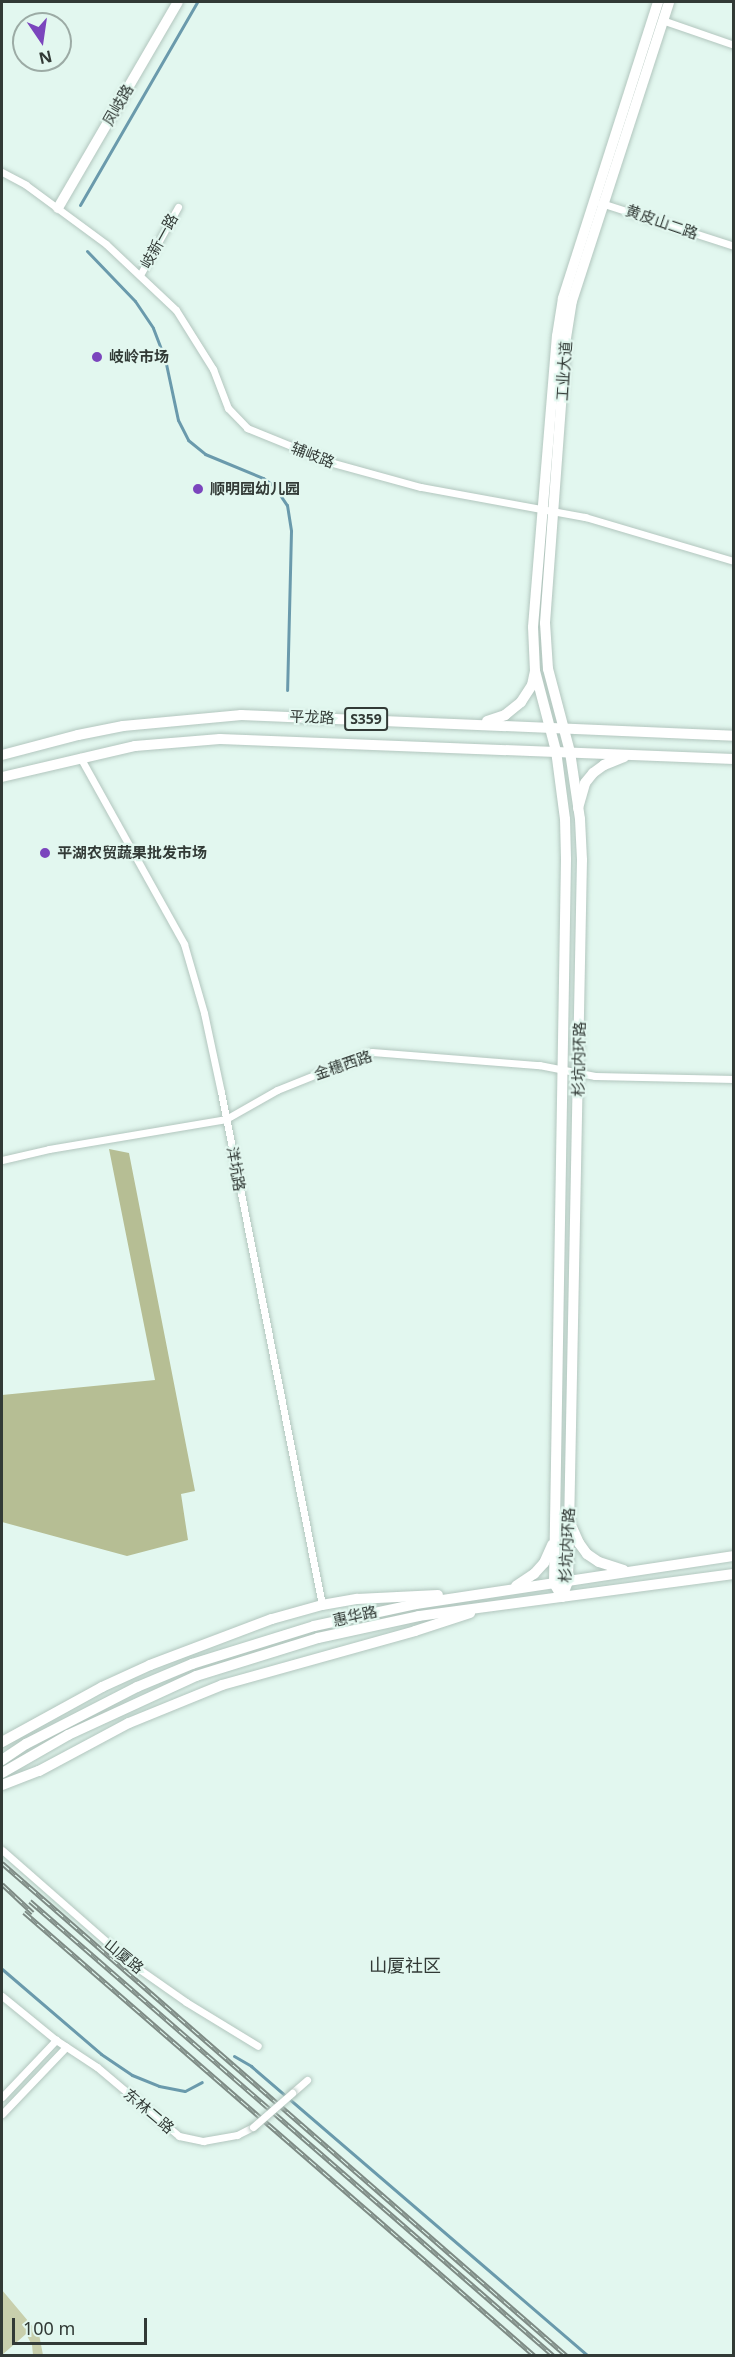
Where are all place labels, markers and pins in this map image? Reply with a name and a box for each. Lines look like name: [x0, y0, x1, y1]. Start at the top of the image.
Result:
place label: 岐岭市场: [109, 348, 169, 366]
marker: 岐岭市场: [90, 350, 104, 364]
place label: 顺明园幼儿园: [210, 480, 300, 498]
marker: 顺明园幼儿园: [191, 482, 205, 496]
place label: 平湖农贸蔬果批发市场: [57, 844, 207, 862]
marker: 平湖农贸蔬果批发市场: [38, 846, 52, 860]

